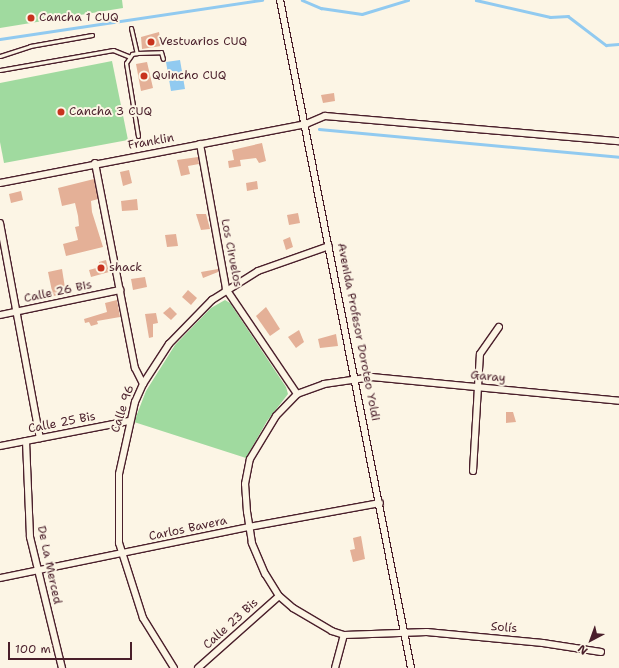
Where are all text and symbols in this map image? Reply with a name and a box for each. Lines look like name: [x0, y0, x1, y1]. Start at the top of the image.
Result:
place label: Cancha 1 CUQ: [39, 11, 119, 25]
marker: Cancha 1 CUQ: [26, 13, 36, 23]
place label: Vestuarios CUQ: [159, 35, 247, 49]
marker: Vestuarios CUQ: [146, 37, 156, 47]
place label: Quincho CUQ: [152, 69, 227, 83]
marker: Quincho CUQ: [139, 71, 149, 81]
place label: Cancha 3 CUQ: [69, 105, 152, 119]
marker: Cancha 3 CUQ: [56, 107, 66, 117]
street label: Franklin: [127, 131, 175, 153]
street label: Los Ciruelos: [217, 218, 245, 288]
street label: Avenida Profesor Doroteo Yoldi: [334, 242, 382, 422]
place label: shack: [109, 261, 142, 275]
marker: shack: [96, 263, 106, 273]
street label: Calle 26 Bis: [23, 278, 93, 306]
street label: Garay: [470, 368, 506, 386]
street label: Calle 96: [109, 383, 137, 435]
street label: Calle 25 Bis: [27, 409, 97, 437]
street label: Carlos Bavera: [148, 514, 228, 544]
street label: De La Merced: [34, 524, 64, 606]
street label: Calle 23 Bis: [201, 596, 261, 652]
street label: Solís: [490, 620, 518, 636]
north arrow: [571, 620, 611, 660]
scale bar: [10, 634, 134, 660]
text: 100 m: [15, 641, 51, 657]
text: N: [575, 641, 591, 658]

